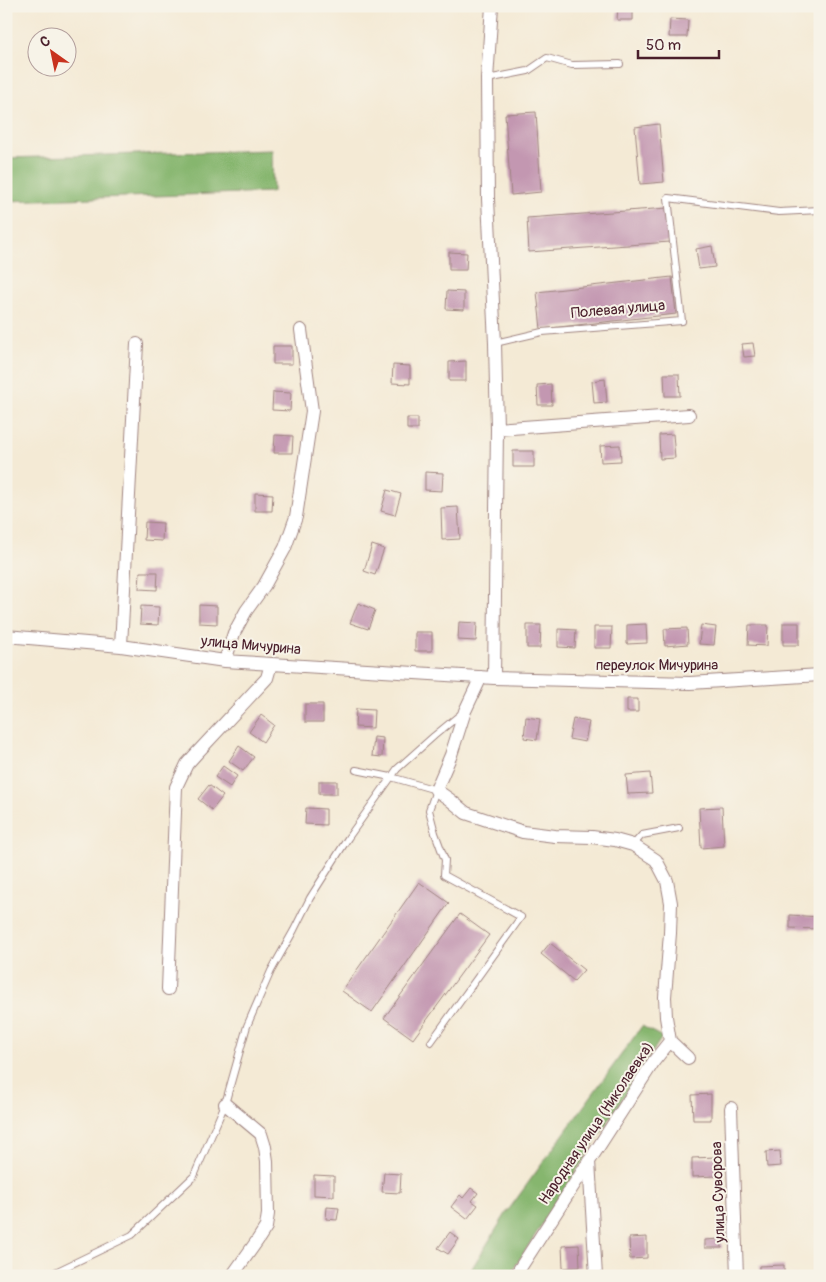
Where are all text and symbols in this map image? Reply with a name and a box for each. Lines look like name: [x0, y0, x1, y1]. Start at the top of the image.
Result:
north arrow: [28, 28, 78, 78]
scale bar: [638, 28, 720, 60]
text: С: [37, 32, 54, 51]
text: 50 m: [646, 36, 681, 55]
street label: Полевая улица: [570, 296, 666, 323]
street label: улица Мичурина: [199, 632, 302, 659]
street label: переулок Мичурина: [596, 656, 718, 675]
street label: Народная улица (Николаевка): [535, 1038, 658, 1208]
street label: улица Суворова: [707, 1141, 730, 1244]

